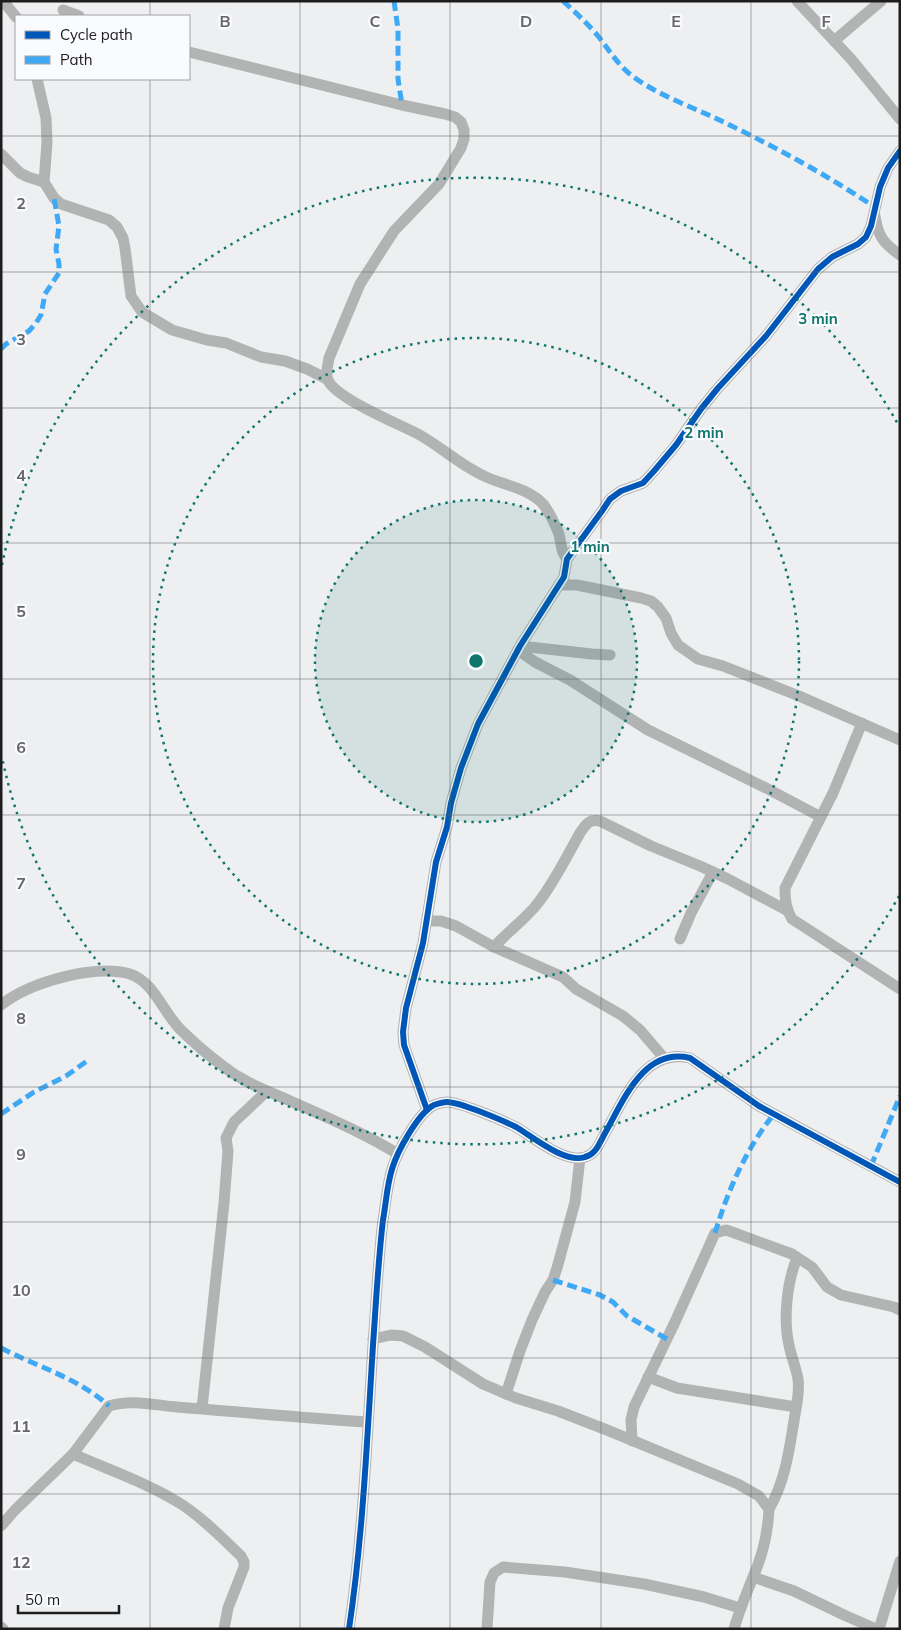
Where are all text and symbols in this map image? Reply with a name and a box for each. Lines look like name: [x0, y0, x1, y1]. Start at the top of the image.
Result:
text: B: [219, 11, 231, 31]
text: C: [370, 11, 381, 31]
text: D: [520, 11, 532, 31]
text: E: [671, 11, 681, 31]
text: F: [821, 11, 831, 31]
legend: [15, 15, 190, 80]
text: Cycle path: [60, 25, 133, 44]
text: Path: [60, 50, 92, 69]
text: 2: [16, 193, 26, 213]
text: 3 min: [798, 309, 838, 328]
text: 3: [16, 329, 26, 349]
text: 2 min: [684, 423, 724, 442]
text: 4: [16, 465, 26, 485]
text: 1 min: [570, 537, 610, 556]
text: 5: [16, 601, 26, 621]
centre of rings: [467, 652, 485, 670]
text: 6: [16, 737, 26, 757]
text: 7: [16, 873, 26, 893]
text: 8: [16, 1008, 26, 1028]
text: 9: [16, 1144, 26, 1164]
text: 10: [11, 1280, 31, 1300]
text: 11: [11, 1416, 31, 1436]
text: 12: [11, 1552, 31, 1572]
scale bar: [18, 1582, 119, 1614]
text: 50 m: [25, 1590, 60, 1609]

